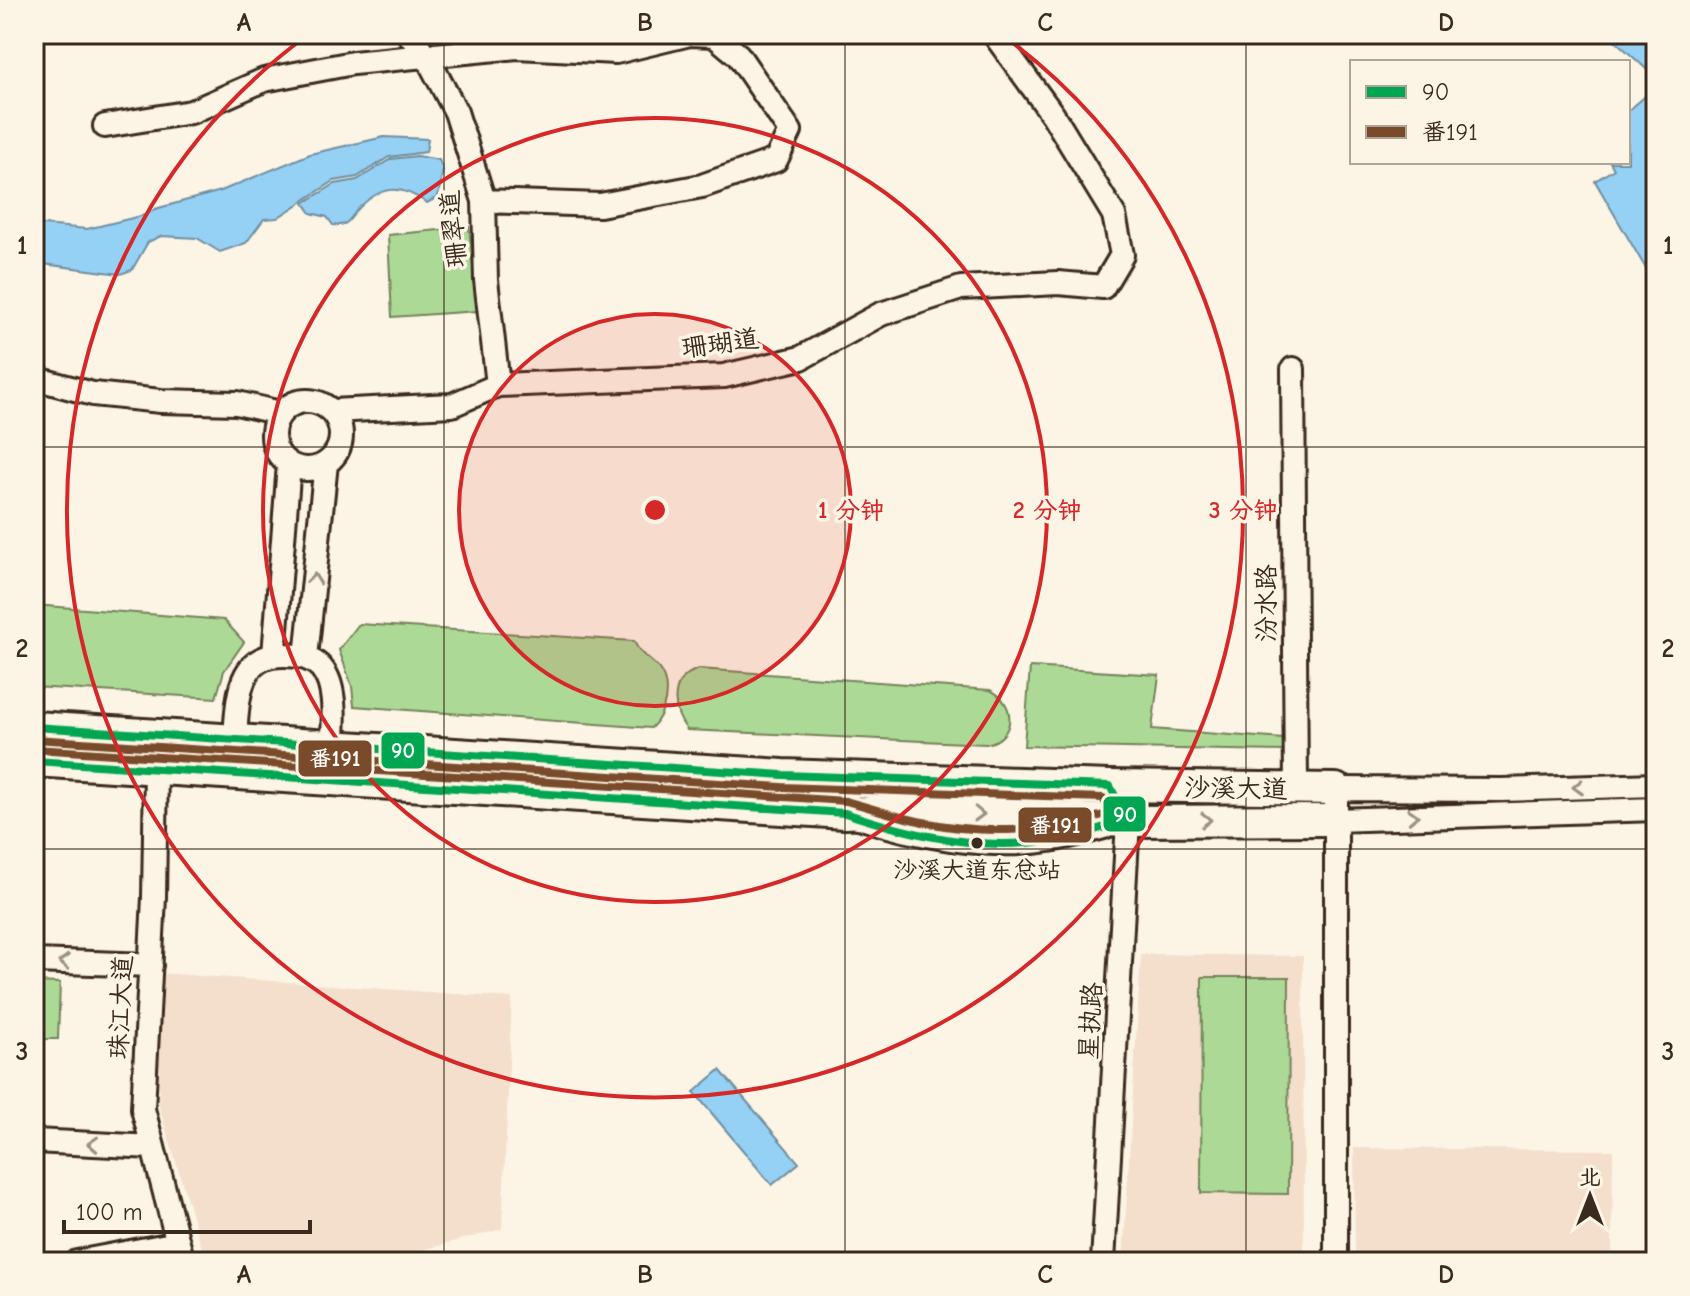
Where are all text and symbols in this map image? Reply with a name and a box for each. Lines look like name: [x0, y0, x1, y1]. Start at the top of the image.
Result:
text: A: [237, 8, 252, 38]
text: B: [637, 8, 653, 38]
text: C: [1037, 8, 1053, 38]
text: D: [1438, 8, 1454, 38]
legend: [1350, 60, 1630, 164]
text: 90: [1422, 78, 1449, 106]
text: 番191: [1422, 118, 1478, 146]
street label: 珊翠道: [435, 189, 473, 269]
text: 1: [17, 231, 27, 261]
text: 1: [1663, 231, 1673, 261]
street label: 珊瑚道: [679, 324, 761, 364]
centre of rings: [641, 496, 669, 524]
text: 1 分钟: [818, 496, 884, 524]
text: 2 分钟: [1013, 496, 1081, 524]
text: 3 分钟: [1209, 496, 1277, 524]
street label: 汾水路: [1252, 564, 1282, 642]
one-way arrow: [305, 573, 322, 586]
text: 2: [16, 634, 28, 664]
text: 2: [1662, 634, 1674, 664]
line badge: 90: [380, 731, 426, 770]
text: 90: [391, 738, 415, 764]
line badge: 番191: [297, 739, 373, 778]
text: 番191: [310, 746, 360, 772]
street label: 沙溪大道: [1184, 773, 1288, 805]
one-way arrow: [1571, 779, 1584, 796]
line badge: 90: [1102, 795, 1147, 833]
text: 90: [1113, 802, 1137, 828]
one-way arrow: [973, 805, 986, 822]
line badge: 番191: [1017, 806, 1093, 844]
one-way arrow: [1407, 808, 1420, 825]
one-way arrow: [1200, 811, 1213, 829]
text: 番191: [1030, 813, 1080, 839]
marker: 沙溪大道东总站: [969, 835, 985, 851]
place label: 沙溪大道东总站: [893, 856, 1061, 884]
one-way arrow: [57, 953, 70, 971]
street label: 珠江大道: [103, 954, 139, 1060]
street label: 星执路: [1074, 981, 1108, 1061]
text: 3: [16, 1037, 28, 1067]
text: 3: [1662, 1037, 1674, 1067]
one-way arrow: [86, 1136, 99, 1153]
north arrow: [1550, 1156, 1630, 1236]
text: 北: [1579, 1164, 1601, 1190]
scale bar: [64, 1184, 310, 1234]
text: 100 m: [76, 1198, 143, 1226]
text: A: [237, 1260, 252, 1290]
text: B: [637, 1260, 653, 1290]
text: C: [1037, 1260, 1053, 1290]
text: D: [1438, 1260, 1454, 1290]

